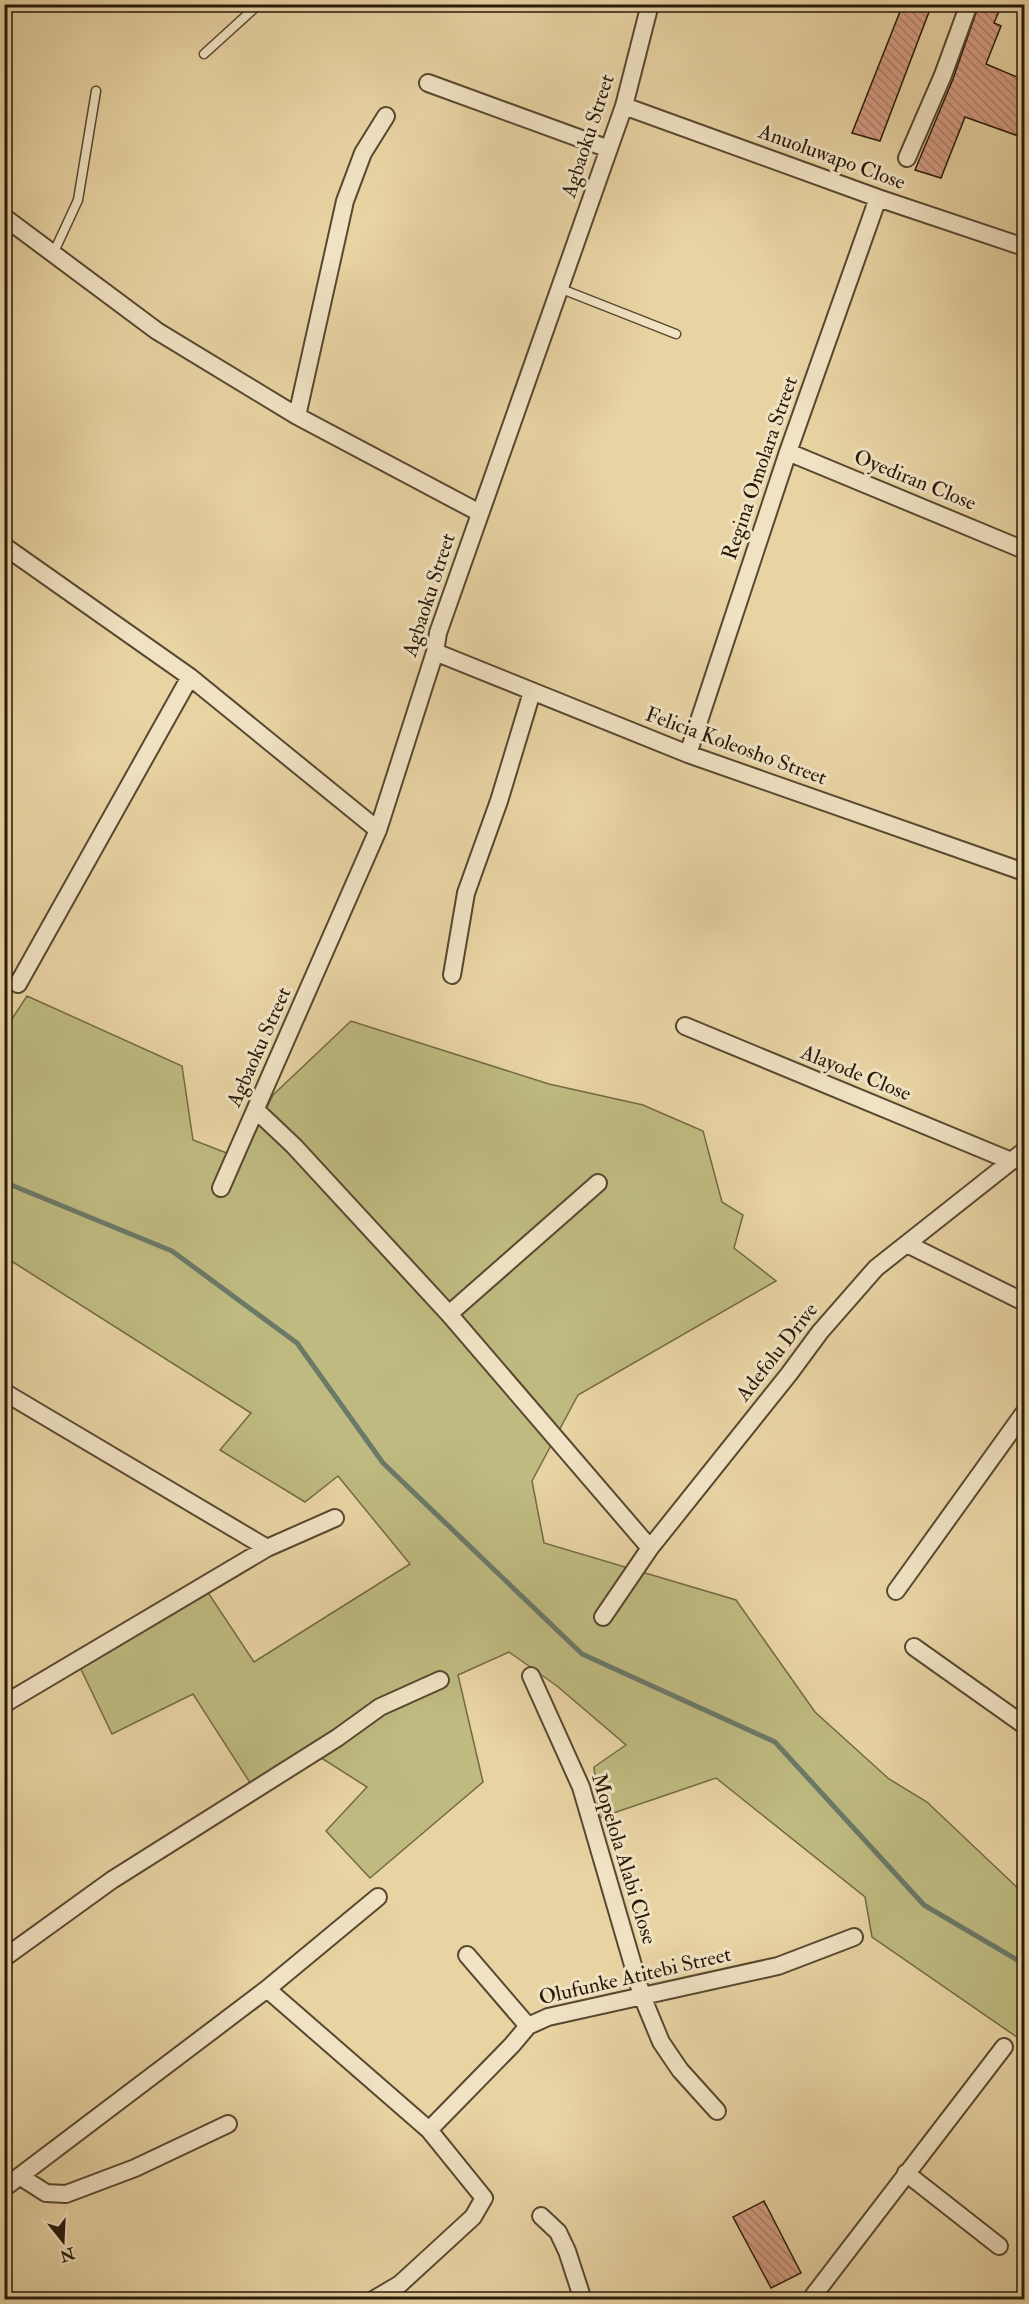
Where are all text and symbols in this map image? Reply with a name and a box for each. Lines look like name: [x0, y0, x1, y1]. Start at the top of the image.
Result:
street label: Agbaoku Street: [555, 71, 621, 202]
street label: Anuoluwapo Close: [754, 118, 909, 196]
street label: Regina Omolara Street: [716, 373, 804, 563]
street label: Oyediran Close: [850, 443, 980, 517]
street label: Agbaoku Street: [396, 530, 462, 661]
street label: Felicia Koleosho Street: [642, 701, 831, 791]
street label: Agbaoku Street: [220, 983, 298, 1112]
street label: Alayode Close: [796, 1038, 915, 1107]
street label: Adefolu Drive: [729, 1297, 824, 1408]
street label: Mopelola Alabi Close: [585, 1770, 663, 1948]
street label: Olufunke Atitebi Street: [536, 1941, 734, 2011]
north arrow: [33, 2211, 93, 2271]
text: N: [57, 2242, 78, 2266]

